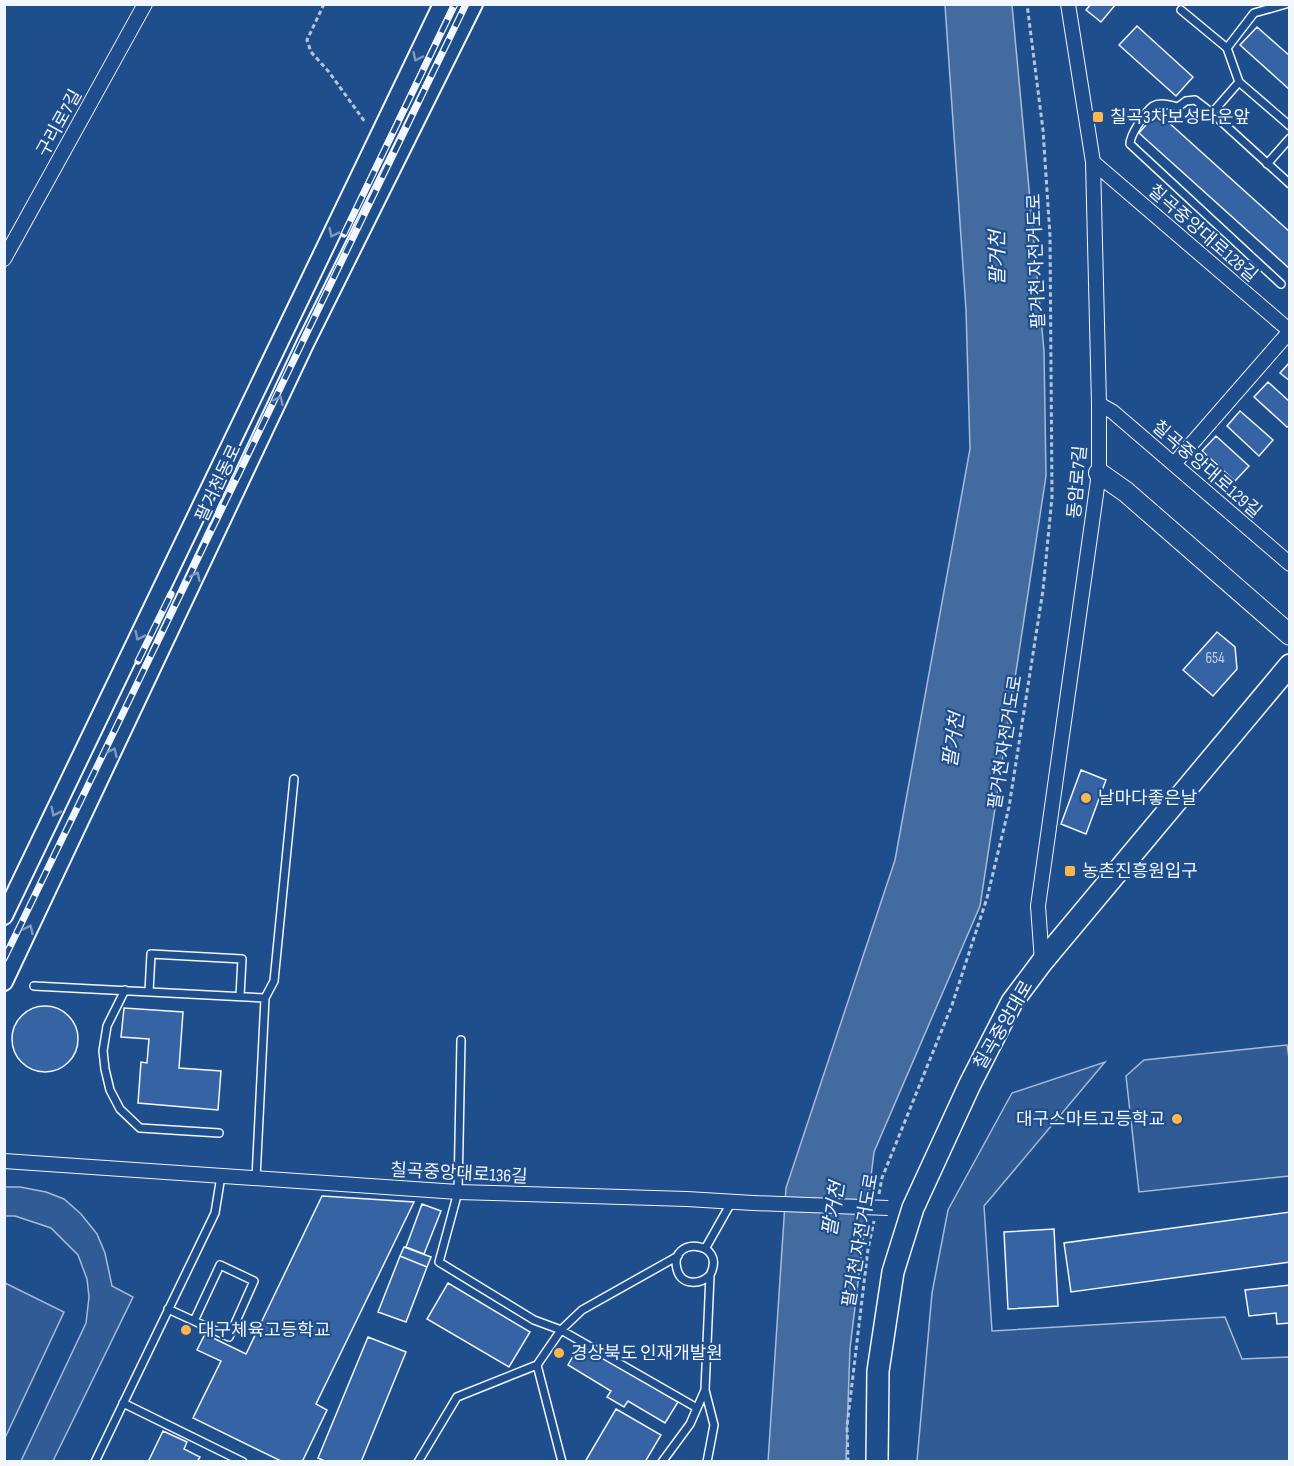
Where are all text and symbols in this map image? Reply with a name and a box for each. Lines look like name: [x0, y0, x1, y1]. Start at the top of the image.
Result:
one-way arrow: [412, 51, 424, 62]
street label: 구리로7길: [32, 86, 86, 160]
place label: 칠곡3차보성타운앞: [1110, 107, 1250, 128]
marker: 칠곡3차보성타운앞: [1091, 110, 1105, 124]
street label: 칠곡중앙대로128길: [1144, 180, 1262, 286]
street label: 팔거천 자전거도로: [1024, 193, 1049, 329]
one-way arrow: [328, 227, 340, 238]
water label: 팔거천: [986, 228, 1010, 286]
one-way arrow: [272, 395, 284, 406]
street label: 칠곡중앙대로129길: [1148, 416, 1266, 523]
street label: 팔거천동로: [191, 441, 245, 525]
street label: 동암로7길: [1064, 445, 1091, 520]
one-way arrow: [188, 572, 200, 583]
one-way arrow: [135, 630, 147, 641]
house number: 654: [1206, 649, 1224, 668]
street label: 팔거천 자전거도로: [985, 674, 1026, 811]
water label: 팔거천: [938, 709, 970, 769]
one-way arrow: [105, 748, 117, 759]
place label: 날마다좋은날: [1098, 788, 1197, 809]
marker: 날마다좋은날: [1079, 791, 1093, 805]
one-way arrow: [50, 805, 62, 816]
place label: 농촌진흥원입구: [1082, 861, 1198, 882]
marker: 농촌진흥원입구: [1063, 864, 1077, 878]
one-way arrow: [22, 924, 34, 935]
street label: 칠곡중앙대로: [969, 977, 1037, 1074]
place label: 대구스마트고등학교: [1016, 1109, 1165, 1130]
marker: 대구스마트고등학교: [1170, 1112, 1184, 1126]
street label: 칠곡중앙대로136길: [390, 1159, 528, 1188]
street label: 팔거천 자전거도로: [838, 1172, 883, 1309]
water label: 팔거천: [818, 1177, 851, 1238]
place label: 대구체육고등학교: [198, 1320, 330, 1341]
marker: 대구체육고등학교: [179, 1323, 193, 1337]
place label: 경상북도 인재개발원: [571, 1343, 723, 1364]
marker: 경상북도 인재개발원: [552, 1346, 566, 1360]

